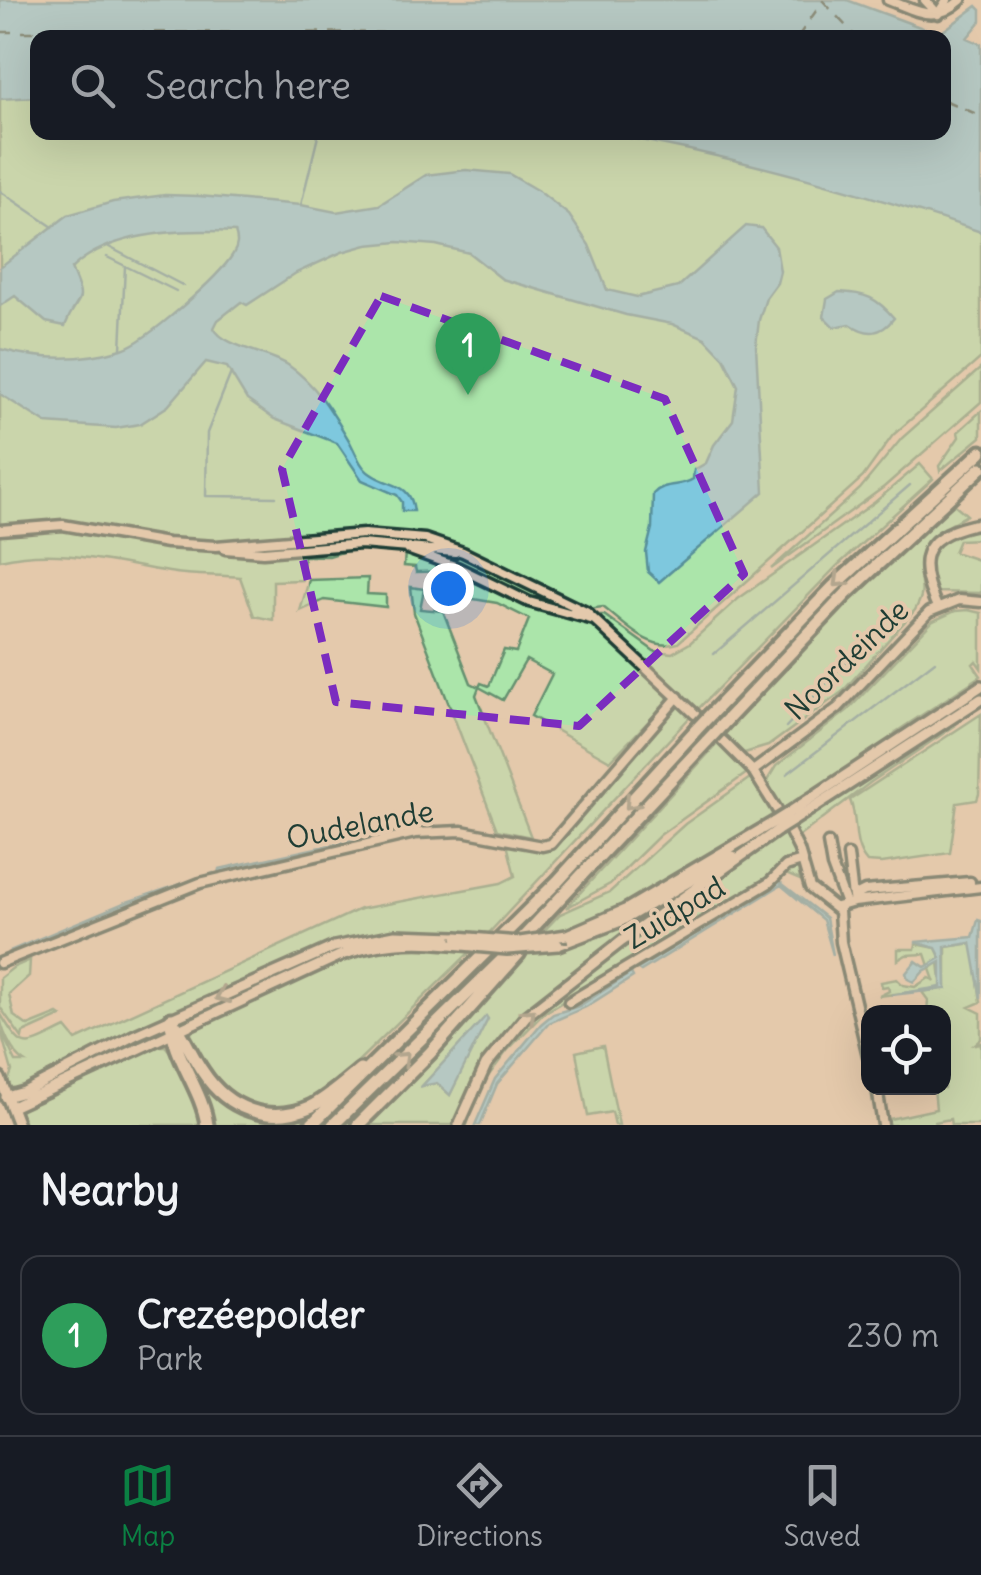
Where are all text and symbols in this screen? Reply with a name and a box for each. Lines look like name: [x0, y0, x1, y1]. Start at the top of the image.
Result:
search box: [30, 30, 951, 140]
icon: search: [65, 58, 120, 113]
text: Search here: [145, 62, 351, 109]
pin: 1: [436, 312, 500, 395]
your location: [423, 563, 474, 614]
one-way arrow: [833, 569, 851, 587]
street label: Noordeinde: [776, 591, 916, 728]
street label: Oudelande: [283, 791, 437, 857]
one-way arrow: [625, 791, 643, 810]
street label: Zuidpad: [618, 868, 731, 957]
one-way arrow: [215, 983, 233, 1003]
map controls: [861, 1005, 951, 1095]
button: locate: [861, 1005, 951, 1095]
one-way arrow: [517, 1008, 536, 1026]
one-way arrow: [392, 1052, 410, 1070]
text: Nearby: [40, 1164, 179, 1216]
text: Crezéepolder: [137, 1291, 365, 1338]
text: 1: [68, 1315, 81, 1356]
text: 230 m: [847, 1315, 939, 1356]
text: Park: [137, 1338, 203, 1379]
tab: Map: [120, 1458, 175, 1554]
tab: Directions: [416, 1458, 543, 1554]
tab: Saved: [784, 1458, 861, 1554]

